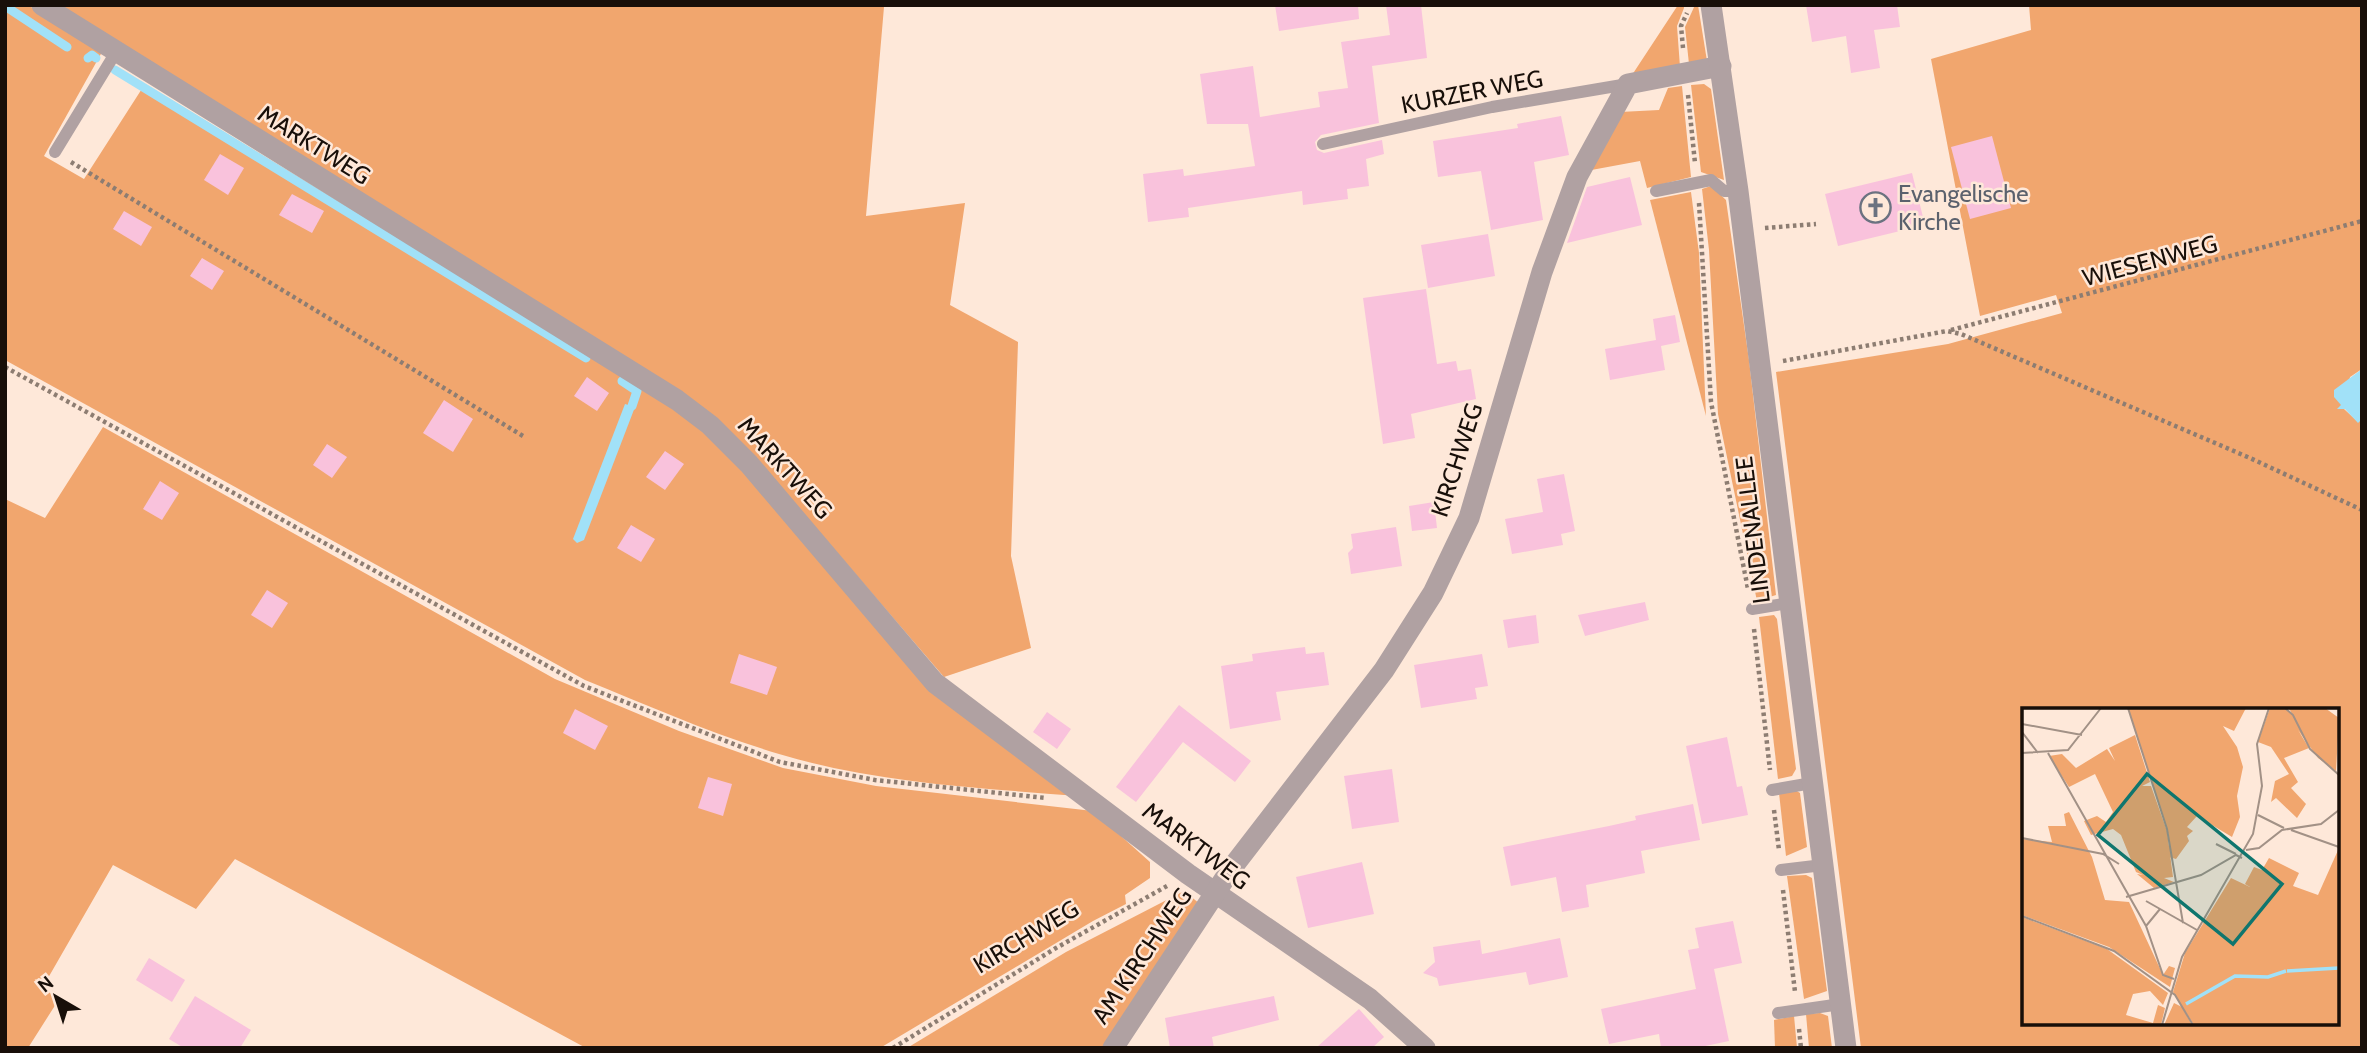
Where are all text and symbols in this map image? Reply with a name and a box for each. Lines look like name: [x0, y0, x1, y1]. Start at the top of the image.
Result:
street label: KURZER WEG: [1399, 64, 1545, 119]
street label: MARKTWEG: [253, 99, 376, 191]
place label: Evangelische Kirche: [1898, 179, 2029, 236]
church icon: Evangelische Kirche: [1858, 191, 1892, 225]
street label: WIESENWEG: [2079, 229, 2220, 292]
street label: KIRCHWEG: [1425, 399, 1489, 520]
street label: MARKTWEG: [732, 411, 839, 525]
street label: LINDENALLEE: [1729, 455, 1776, 605]
inset map: [2022, 708, 2339, 1025]
street label: MARKTWEG: [1137, 796, 1256, 895]
street label: AM KIRCHWEG: [1086, 882, 1198, 1029]
street label: KIRCHWEG: [968, 894, 1084, 979]
north arrow: [21, 962, 91, 1032]
text: N: [33, 971, 58, 997]

